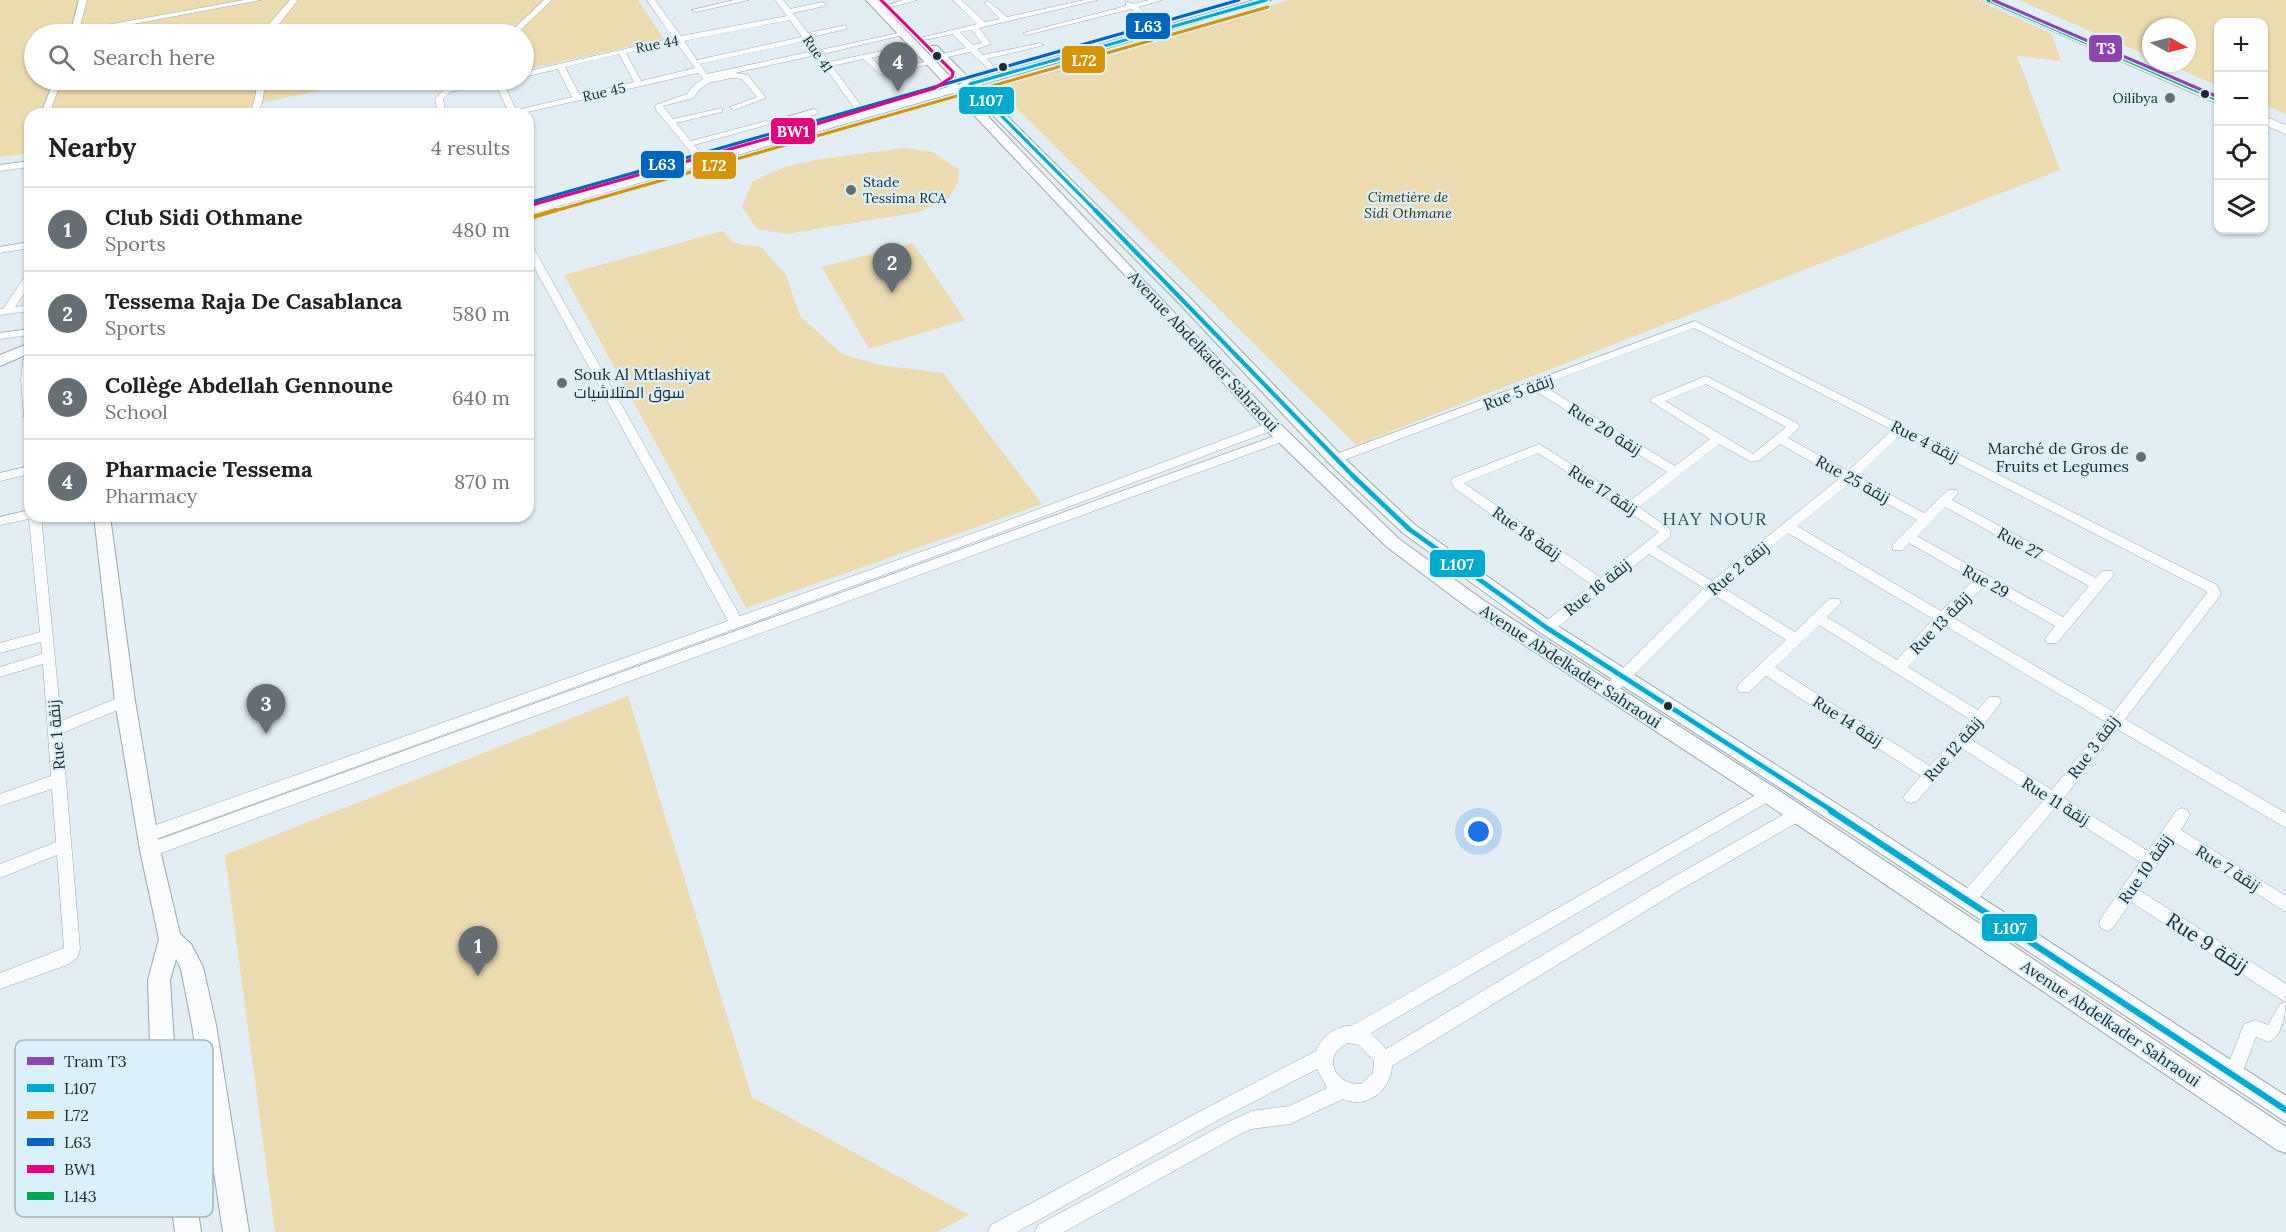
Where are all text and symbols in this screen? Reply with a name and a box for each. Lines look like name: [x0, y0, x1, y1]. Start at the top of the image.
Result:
line badge: L63: [1125, 12, 1171, 40]
text: L63: [1134, 16, 1162, 36]
north arrow: [2142, 18, 2196, 72]
map controls: [2214, 18, 2268, 234]
button: +: [2214, 18, 2268, 72]
search box: [24, 24, 534, 90]
street label: Rue 44: [634, 31, 681, 57]
street label: Rue 41: [799, 32, 837, 76]
line badge: T3: [2088, 34, 2123, 63]
text: T3: [2096, 38, 2116, 58]
icon: search: [45, 41, 78, 74]
pin: 4: [878, 42, 918, 92]
text: Search here: [93, 43, 215, 71]
line badge: L72: [1061, 45, 1106, 74]
unlabelled marker: [931, 50, 943, 62]
text: L72: [1071, 50, 1097, 70]
unlabelled marker: [997, 61, 1009, 73]
button: −: [2214, 72, 2268, 126]
street label: Rue 45: [581, 78, 627, 106]
line badge: L107: [958, 86, 1015, 115]
unlabelled marker: [2199, 88, 2211, 100]
place label: Oilibya: [2113, 89, 2158, 107]
text: L107: [969, 90, 1003, 110]
marker: Oilibya: [2163, 91, 2177, 105]
line badge: BW1: [770, 117, 816, 145]
text: BW1: [777, 121, 809, 141]
button: locate: [2214, 126, 2268, 180]
text: Nearby: [48, 131, 136, 164]
text: 4 results: [431, 135, 510, 160]
line badge: L63: [640, 150, 685, 179]
line badge: L72: [692, 151, 737, 180]
text: L63: [648, 154, 676, 174]
text: L72: [701, 155, 727, 175]
place label: Stade Tessima RCA: [863, 173, 947, 207]
button: layers: [2214, 180, 2268, 234]
marker: Stade Tessima RCA: [844, 183, 858, 197]
park label: Cimetière de Sidi Othmane: [1364, 188, 1452, 222]
text: Club Sidi Othmane: [105, 203, 303, 231]
text: 1: [63, 217, 72, 242]
text: 480 m: [452, 217, 510, 242]
text: Sports: [105, 231, 166, 256]
pin: 2: [872, 244, 912, 293]
street label: Avenue Abdelkader Sahraoui: [1124, 266, 1284, 435]
text: Tessema Raja De Casablanca: [105, 287, 402, 315]
text: 2: [62, 301, 73, 326]
text: 580 m: [452, 301, 510, 326]
text: Sports: [105, 315, 166, 340]
place label: Souk Al Mtlashiyat سوق المتلاشيات: [574, 364, 712, 403]
street label: Rue 5 زنقة: [1480, 370, 1556, 414]
text: Collège Abdellah Gennoune: [105, 371, 393, 399]
marker: Souk Al Mtlashiyat سوق المتلاشيات: [555, 376, 569, 390]
text: 3: [62, 385, 73, 410]
text: 640 m: [452, 385, 510, 410]
street label: Rue 20 زنقة: [1564, 398, 1646, 460]
text: School: [105, 399, 168, 424]
street label: Rue 4 زنقة: [1888, 415, 1962, 467]
place label: Marché de Gros de Fruits et Legumes: [1988, 438, 2129, 476]
street label: Rue 25 زنقة: [1812, 450, 1894, 508]
marker: Marché de Gros de Fruits et Legumes: [2134, 450, 2148, 464]
text: Pharmacie Tessema: [105, 455, 313, 483]
street label: Rue 17 زنقة: [1565, 460, 1641, 520]
text: 4: [62, 469, 73, 494]
text: 870 m: [454, 469, 510, 494]
text: Pharmacy: [105, 483, 197, 508]
street label: Rue 18 زنقة: [1489, 502, 1565, 564]
district label: HAY NOUR: [1662, 507, 1768, 530]
street label: Rue 27: [1994, 523, 2047, 564]
street label: Rue 2 زنقة: [1704, 537, 1772, 599]
line badge: L107: [1429, 549, 1486, 578]
text: L107: [1440, 554, 1474, 574]
street label: Rue 16 زنقة: [1560, 554, 1634, 620]
street label: Rue 29: [1959, 560, 2013, 602]
street label: Rue 13 زنقة: [1905, 587, 1975, 659]
street label: Avenue Abdelkader Sahraoui: [1476, 599, 1665, 732]
pin: 3: [246, 684, 286, 734]
street label: Rue 14 زنقة: [1809, 691, 1887, 751]
street label: Rue 1 زنقة: [43, 699, 69, 771]
unlabelled marker: [1662, 700, 1674, 712]
street label: Rue 3 زنقة: [2063, 712, 2123, 782]
street label: Rue 12 زنقة: [1920, 713, 1986, 785]
street label: Rue 11 زنقة: [2018, 772, 2094, 830]
your location: [1464, 817, 1493, 846]
street label: Rue 10 زنقة: [2114, 830, 2176, 908]
street label: Rue 7 زنقة: [2192, 840, 2264, 896]
street label: Rue 9 زنقة: [2162, 907, 2253, 978]
line badge: L107: [1981, 913, 2038, 942]
text: L107: [1993, 918, 2027, 938]
pin: 1: [458, 926, 498, 976]
street label: Avenue Abdelkader Sahraoui: [2017, 955, 2204, 1091]
legend: [15, 1040, 213, 1217]
text: Tram T3: [64, 1051, 127, 1071]
text: L107: [64, 1078, 97, 1098]
text: L72: [64, 1105, 89, 1125]
text: L63: [64, 1132, 91, 1152]
text: BW1: [64, 1159, 96, 1179]
text: L143: [64, 1186, 97, 1206]

